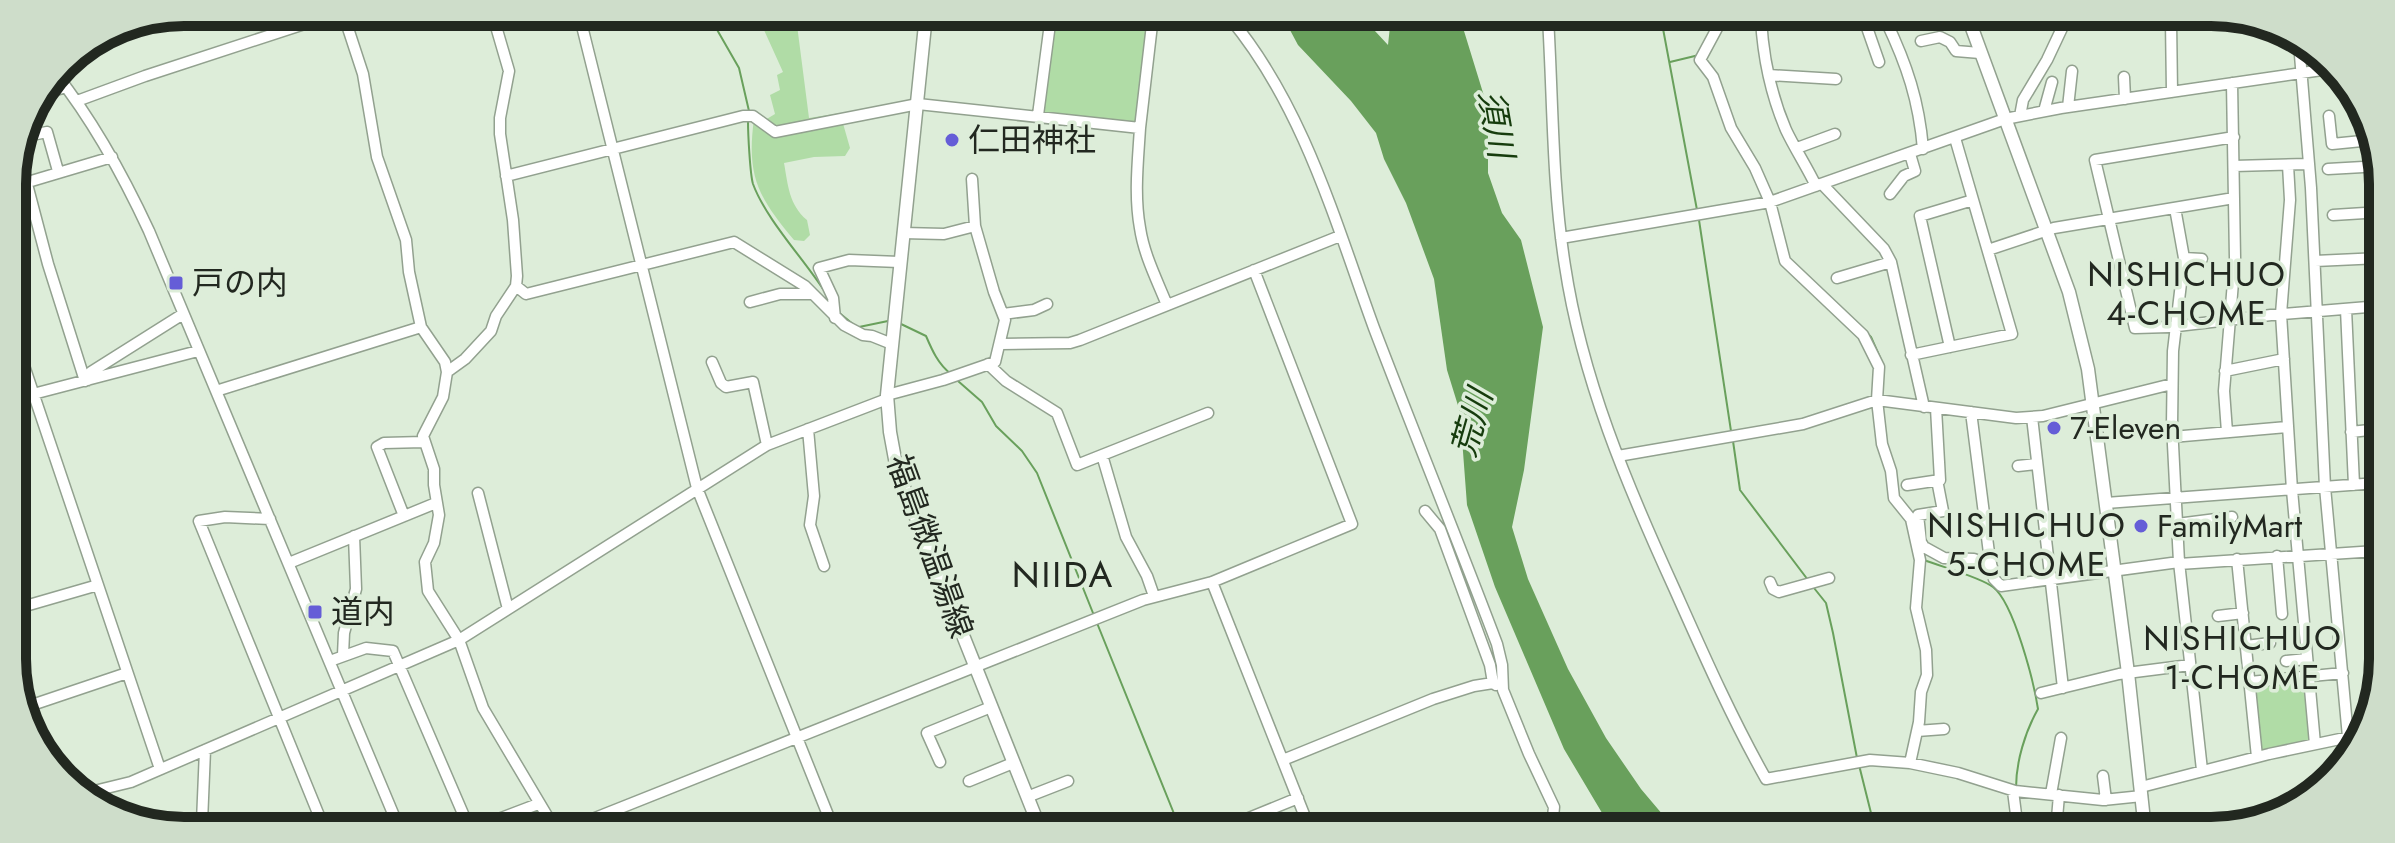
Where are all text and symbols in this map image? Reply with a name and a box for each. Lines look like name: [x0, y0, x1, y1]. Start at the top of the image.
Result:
water label: 須川: [1466, 86, 1527, 165]
place label: 仁田神社: [968, 117, 1096, 163]
marker: 仁田神社: [943, 131, 961, 149]
district label: NISHICHUO 4-CHOME: [2087, 250, 2287, 338]
place label: 戸の内: [192, 260, 288, 306]
marker: 戸の内: [167, 274, 185, 292]
water label: 荒川: [1439, 381, 1506, 462]
place label: 7-Eleven: [2070, 405, 2181, 451]
marker: 7-Eleven: [2045, 419, 2063, 437]
street label: 福島微温湯線: [876, 448, 984, 644]
district label: NISHICHUO 5-CHOME: [1927, 501, 2127, 589]
place label: FamilyMart: [2157, 503, 2302, 549]
marker: FamilyMart: [2132, 517, 2150, 535]
district label: NIIDA: [1012, 548, 1114, 600]
place label: 道内: [331, 589, 395, 635]
marker: 道内: [306, 603, 324, 621]
district label: NISHICHUO 1-CHOME: [2143, 614, 2343, 702]

